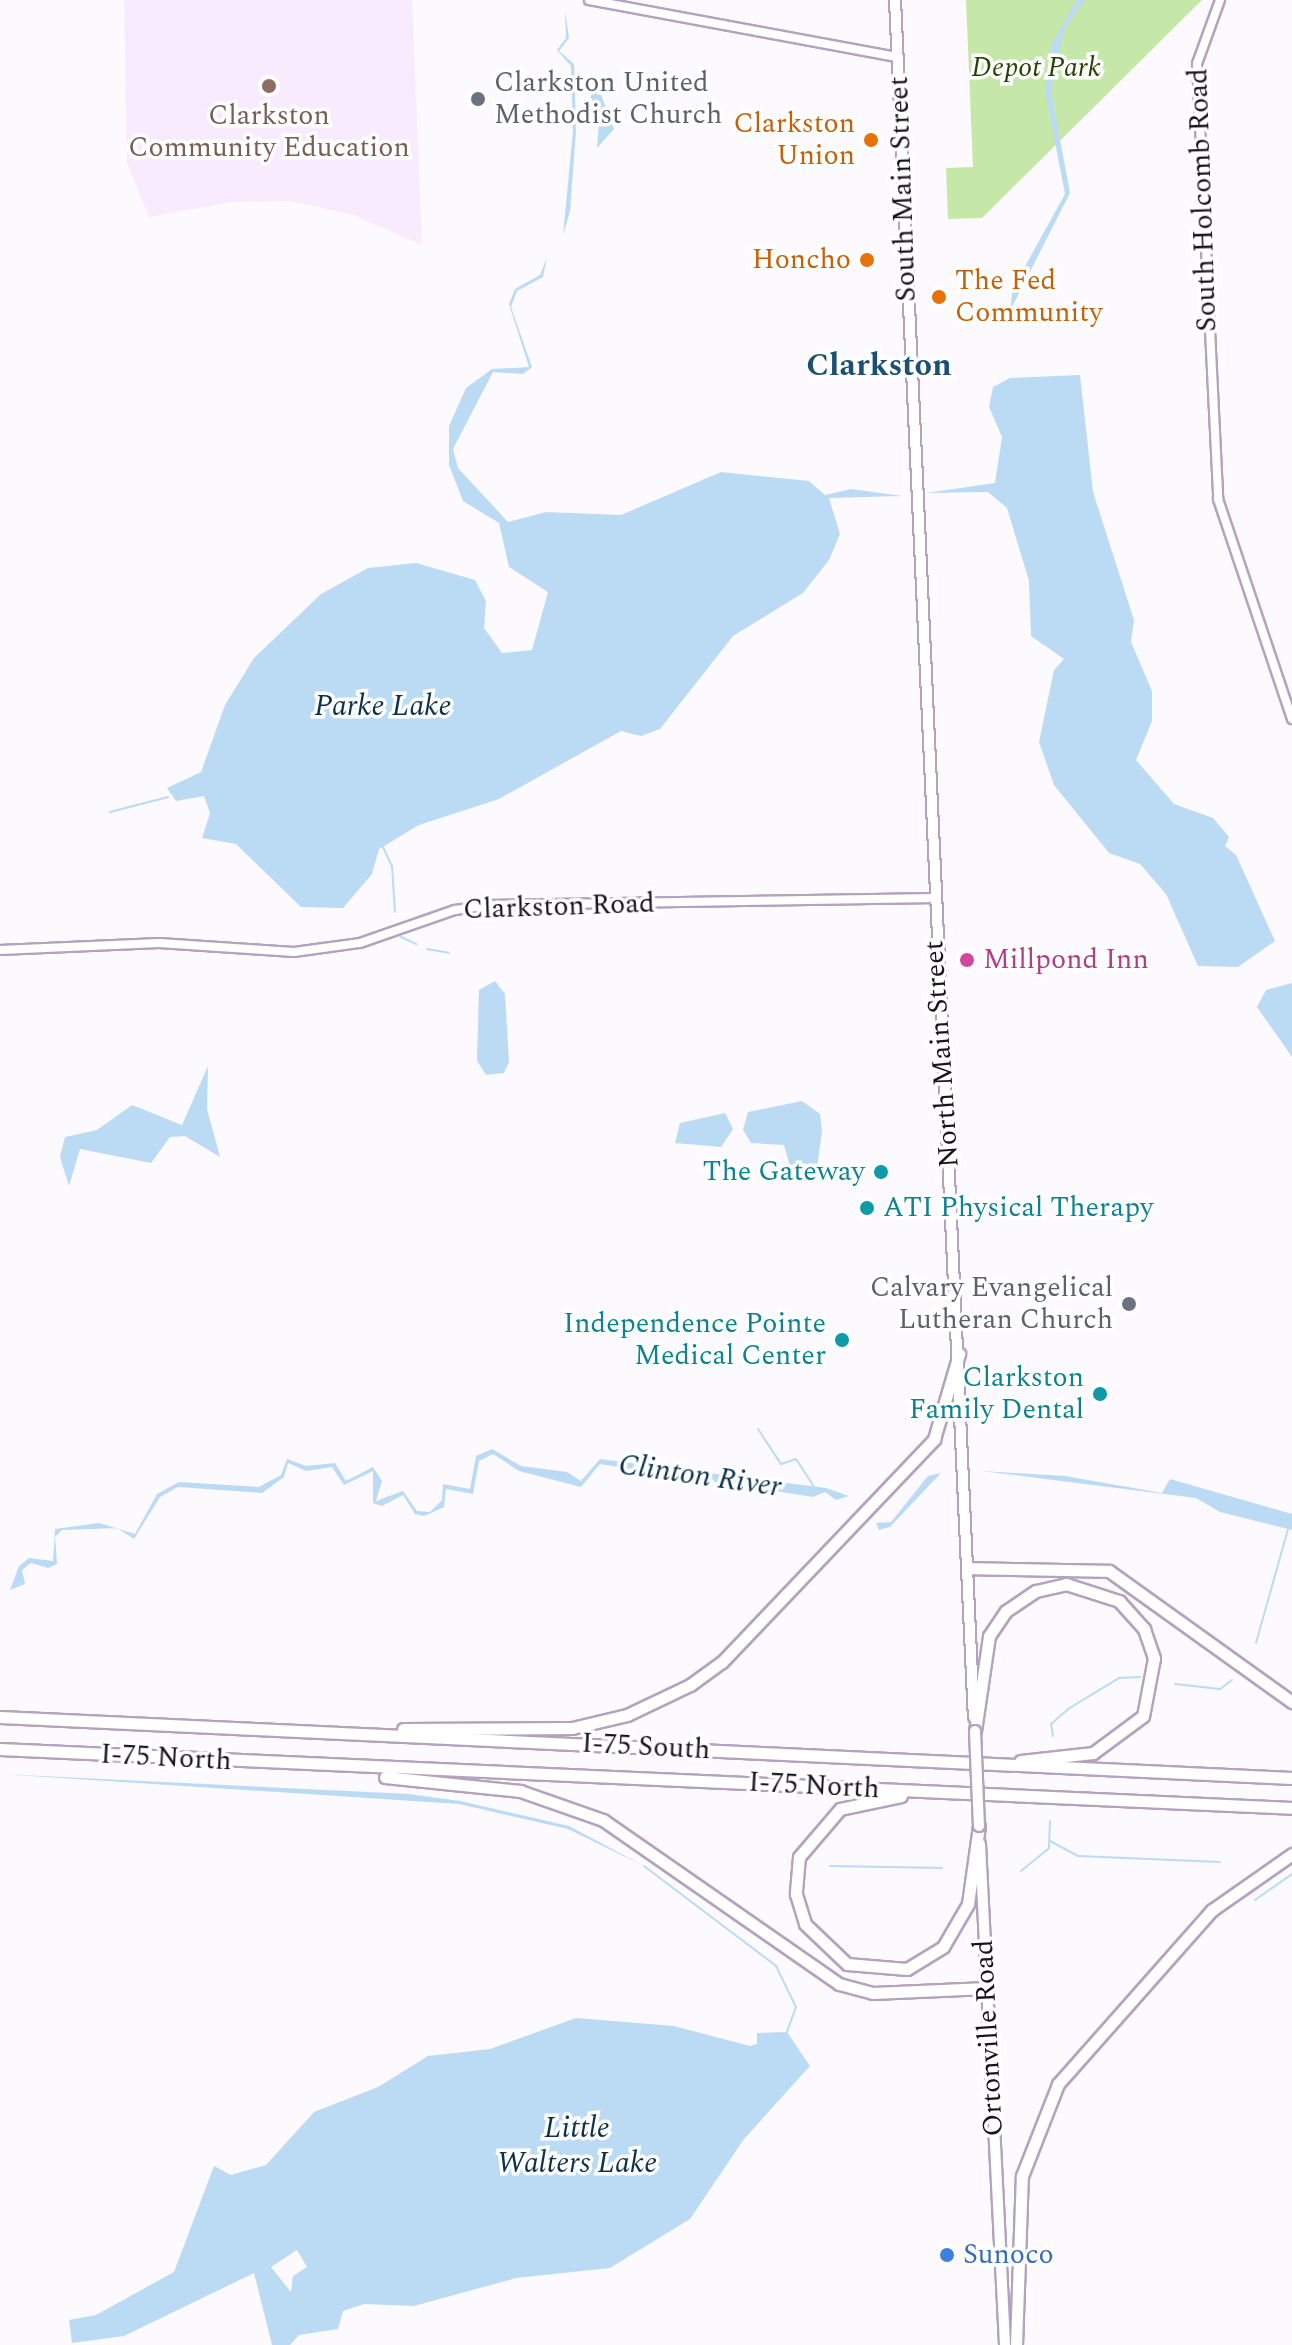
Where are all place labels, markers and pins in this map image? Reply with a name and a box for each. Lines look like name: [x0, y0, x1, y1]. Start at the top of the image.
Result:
place label: Clarkston United Methodist Church: [494, 66, 722, 132]
marker: Clarkston Community Education: [260, 77, 278, 95]
marker: Clarkston United Methodist Church: [469, 90, 487, 108]
place label: Clarkston Community Education: [128, 99, 410, 165]
place label: Clarkston Union: [733, 107, 855, 173]
marker: Clarkston Union: [862, 131, 880, 149]
place label: Honcho: [752, 243, 851, 277]
marker: Honcho: [858, 251, 876, 269]
place label: The Fed Community: [955, 264, 1103, 330]
marker: The Fed Community: [930, 288, 948, 306]
place label: Millpond Inn: [983, 943, 1149, 977]
marker: Millpond Inn: [958, 951, 976, 969]
place label: The Gateway: [703, 1155, 865, 1189]
marker: The Gateway: [872, 1163, 890, 1181]
place label: ATI Physical Therapy: [883, 1191, 1153, 1225]
marker: ATI Physical Therapy: [858, 1199, 876, 1217]
place label: Calvary Evangelical Lutheran Church: [870, 1271, 1113, 1337]
marker: Calvary Evangelical Lutheran Church: [1120, 1295, 1138, 1313]
place label: Independence Pointe Medical Center: [563, 1307, 826, 1373]
marker: Independence Pointe Medical Center: [833, 1331, 851, 1349]
place label: Clarkston Family Dental: [909, 1361, 1084, 1427]
marker: Clarkston Family Dental: [1091, 1385, 1109, 1403]
place label: Sunoco: [963, 2238, 1054, 2272]
marker: Sunoco: [938, 2246, 956, 2264]

